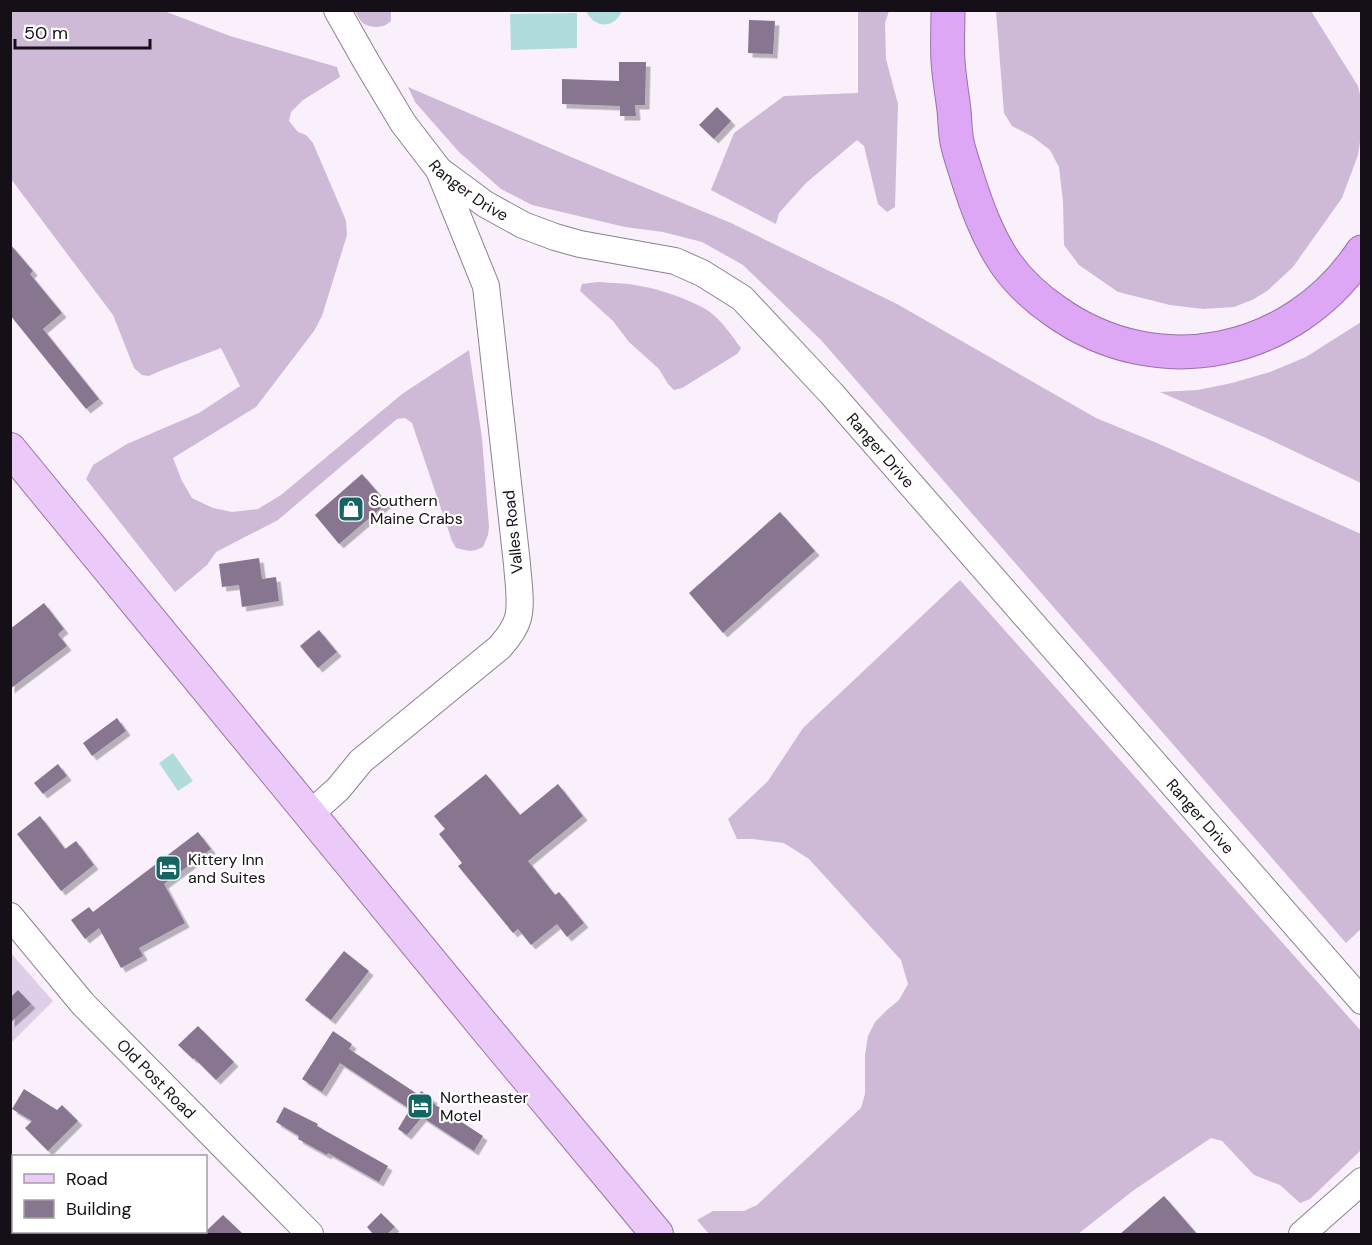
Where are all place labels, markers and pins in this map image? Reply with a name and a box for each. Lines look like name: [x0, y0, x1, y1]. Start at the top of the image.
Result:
place label: Southern Maine Crabs: [370, 490, 463, 529]
shop icon: Southern Maine Crabs: [336, 494, 366, 524]
place label: Kittery Inn and Suites: [188, 849, 266, 888]
hotel icon: Kittery Inn and Suites: [153, 853, 183, 883]
place label: Northeaster Motel: [440, 1087, 529, 1126]
hotel icon: Northeaster Motel: [405, 1091, 435, 1121]

